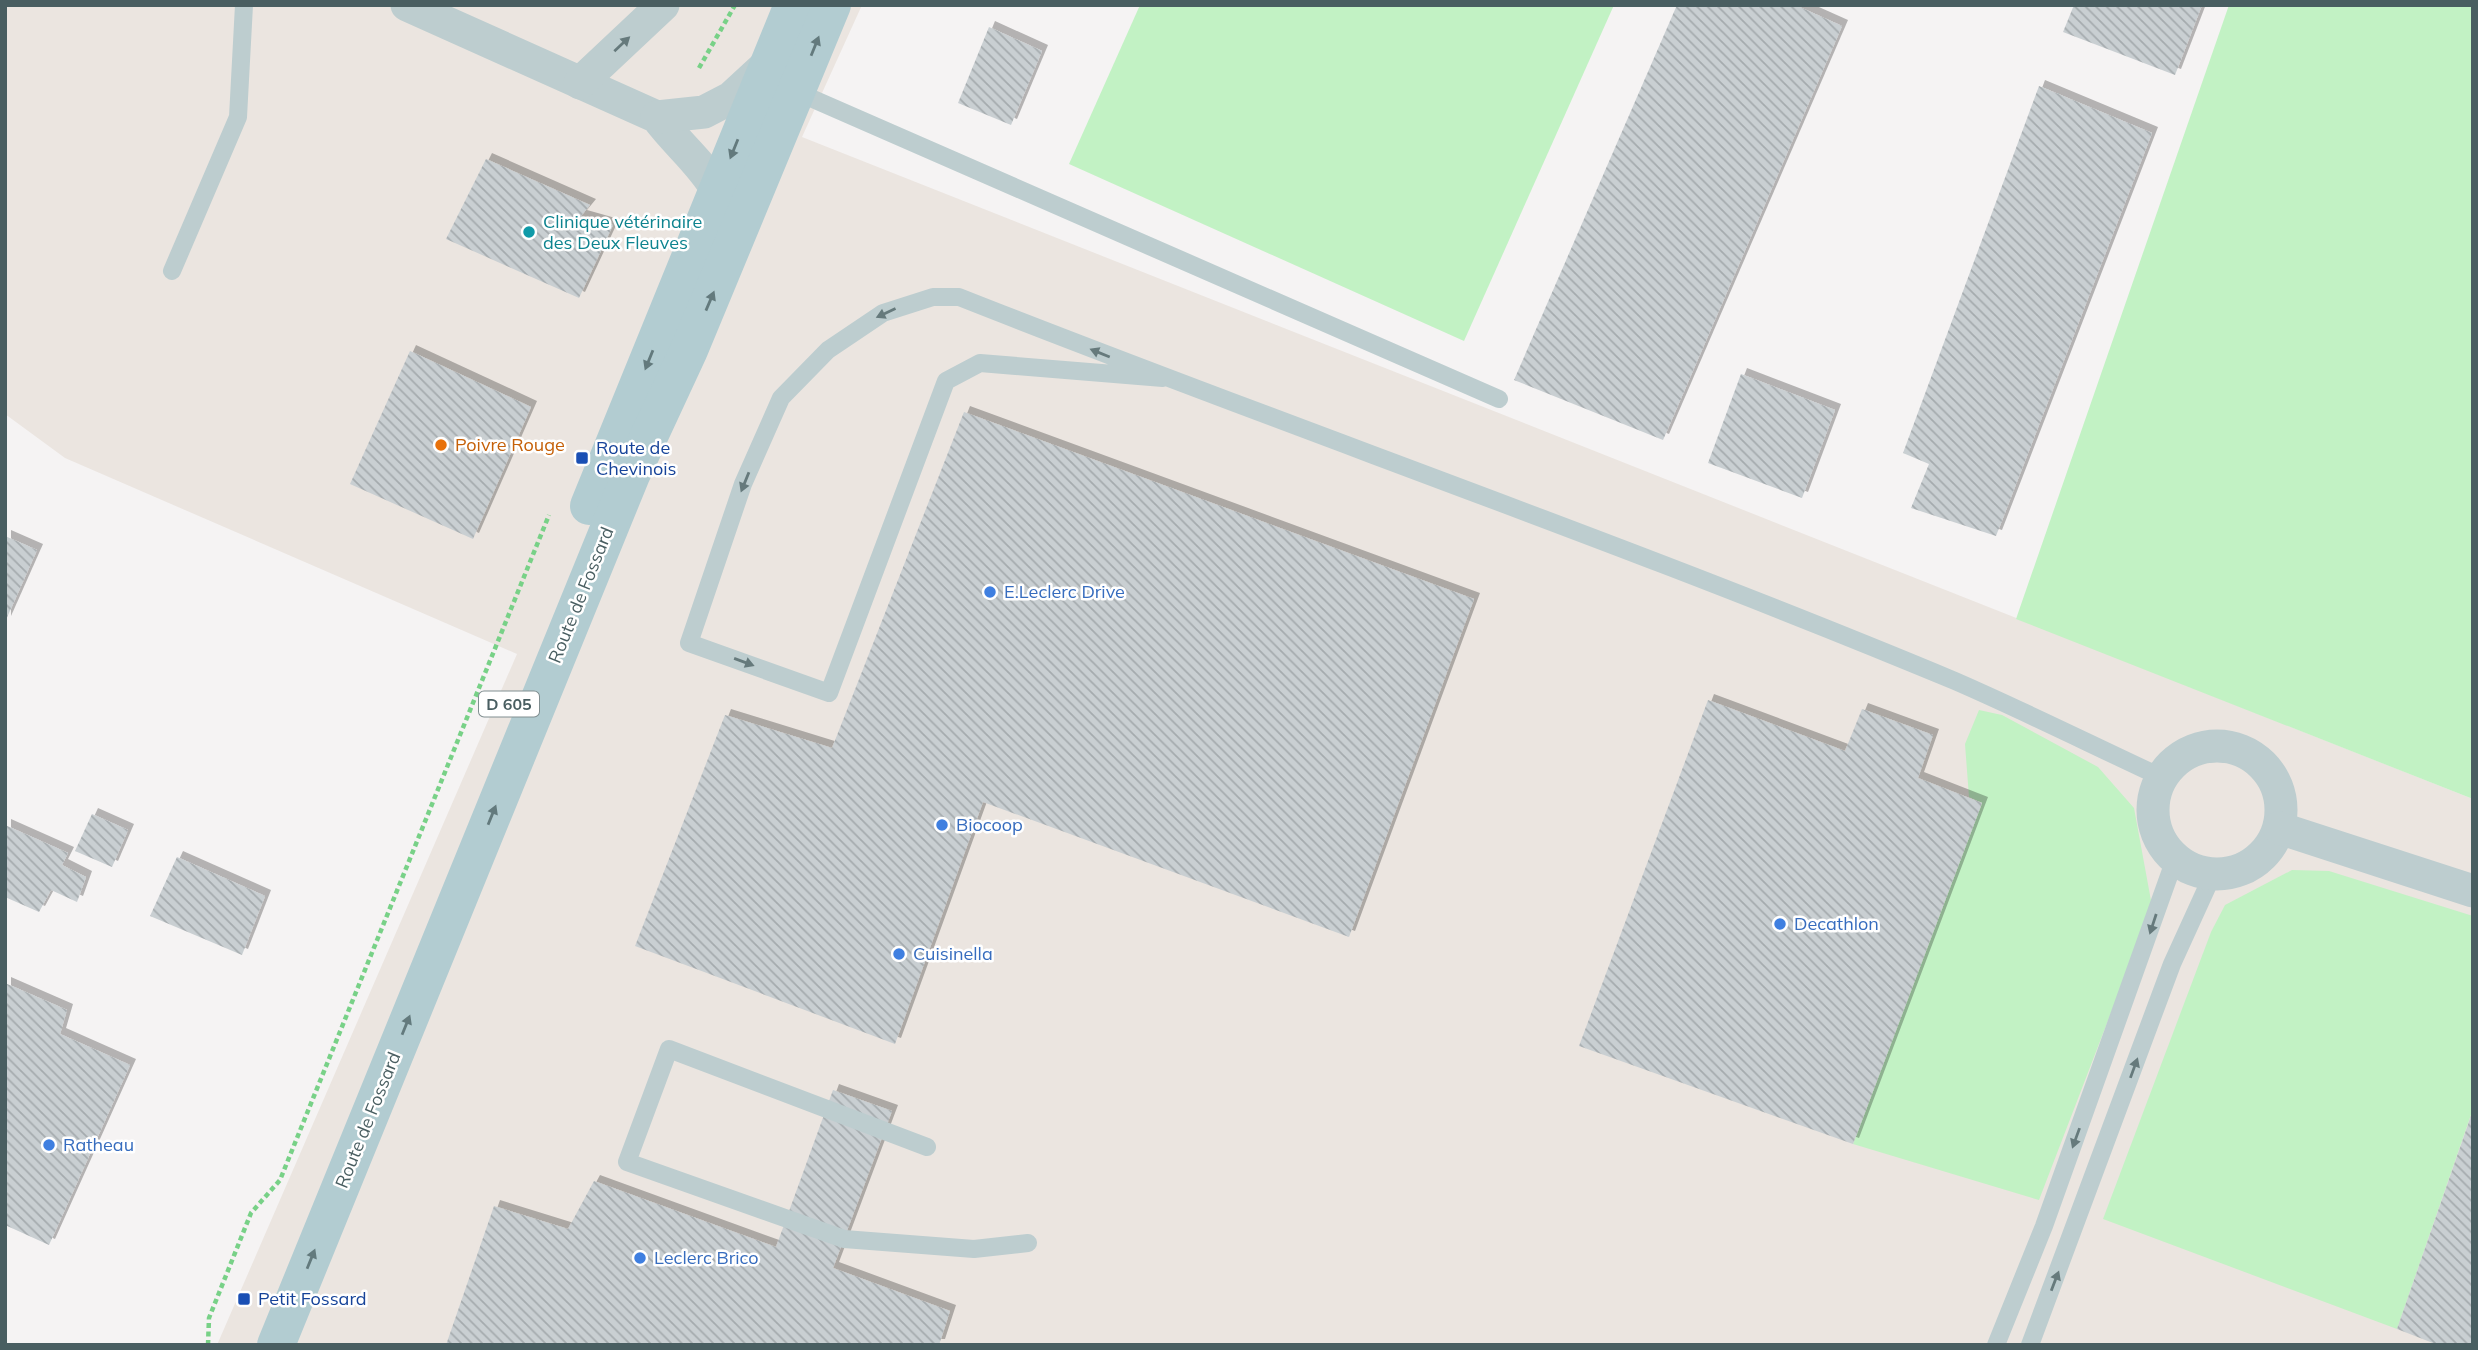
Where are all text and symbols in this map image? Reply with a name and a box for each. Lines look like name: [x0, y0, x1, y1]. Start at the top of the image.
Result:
one-way arrow: [810, 35, 821, 56]
one-way arrow: [613, 36, 630, 52]
one-way arrow: [728, 139, 740, 159]
place label: Clinique vétérinaire des Deux Fleuves: [543, 210, 702, 254]
marker: Clinique vétérinaire des Deux Fleuves: [521, 224, 537, 240]
one-way arrow: [704, 291, 715, 312]
one-way arrow: [876, 308, 896, 319]
one-way arrow: [1089, 347, 1110, 358]
one-way arrow: [643, 349, 654, 370]
place label: Poivre Rouge: [455, 433, 565, 456]
place label: Route de Chevinois: [596, 436, 676, 480]
marker: Poivre Rouge: [433, 437, 449, 453]
marker: Route de Chevinois: [574, 450, 590, 466]
one-way arrow: [739, 472, 750, 493]
street label: Route de Fossard: [543, 523, 618, 666]
place label: E.Leclerc Drive: [1004, 580, 1125, 603]
marker: E.Leclerc Drive: [982, 584, 998, 600]
one-way arrow: [733, 657, 754, 668]
road number: D 605: [479, 692, 539, 716]
one-way arrow: [487, 804, 498, 825]
place label: Biocoop: [956, 813, 1023, 836]
marker: Biocoop: [934, 817, 950, 833]
place label: Decathlon: [1794, 912, 1879, 935]
one-way arrow: [2147, 914, 2158, 935]
marker: Decathlon: [1772, 916, 1788, 932]
place label: Cuisinella: [913, 942, 993, 965]
marker: Cuisinella: [891, 946, 907, 962]
one-way arrow: [401, 1015, 412, 1036]
street label: Route de Fossard: [330, 1048, 405, 1191]
one-way arrow: [2128, 1057, 2139, 1078]
one-way arrow: [2070, 1128, 2081, 1149]
place label: Ratheau: [63, 1133, 134, 1156]
marker: Ratheau: [41, 1137, 57, 1153]
place label: Leclerc Brico: [654, 1246, 759, 1269]
one-way arrow: [306, 1248, 317, 1269]
marker: Leclerc Brico: [632, 1250, 648, 1266]
one-way arrow: [2049, 1271, 2060, 1292]
place label: Petit Fossard: [258, 1287, 367, 1310]
marker: Petit Fossard: [236, 1291, 252, 1307]

